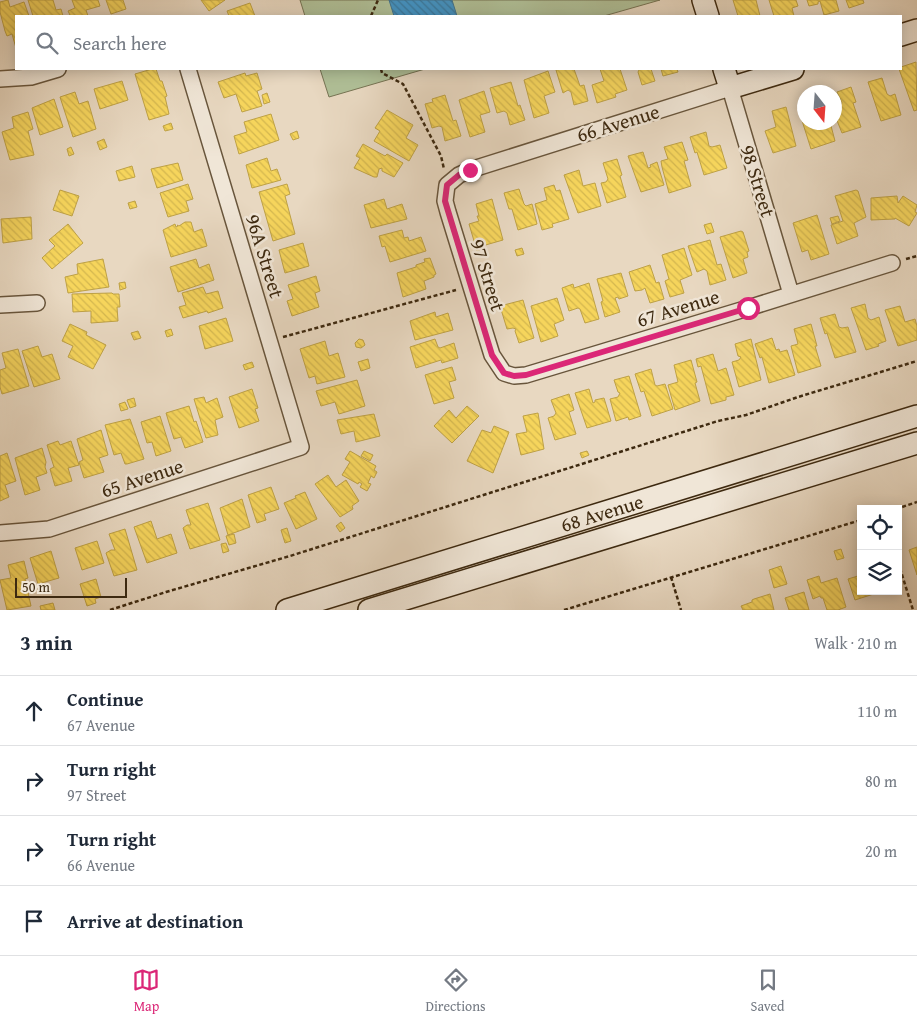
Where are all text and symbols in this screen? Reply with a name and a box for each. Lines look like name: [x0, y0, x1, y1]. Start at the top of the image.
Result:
search box: [15, 15, 902, 70]
icon: search: [33, 29, 61, 57]
text: Search here: [73, 29, 167, 57]
north arrow: [797, 85, 842, 130]
street label: 66 Avenue: [573, 96, 663, 149]
street label: 98 Street: [734, 141, 783, 221]
route end: [459, 159, 482, 182]
street label: 96A Street: [239, 210, 292, 301]
street label: 97 Street: [464, 235, 513, 315]
street label: 67 Avenue: [633, 281, 723, 334]
route start: [737, 297, 760, 320]
street label: 65 Avenue: [97, 451, 187, 504]
street label: 68 Avenue: [557, 486, 647, 539]
map controls: [857, 505, 902, 595]
button: locate: [857, 505, 902, 550]
button: layers: [857, 550, 902, 595]
scale bar: [15, 575, 128, 598]
text: 50 m: [22, 577, 50, 597]
text: 3 min: [20, 627, 72, 658]
text: Walk · 210 m: [814, 631, 897, 655]
text: Continue: [67, 685, 144, 713]
icon: ahead: [20, 697, 48, 725]
text: 110 m: [857, 699, 897, 723]
text: 67 Avenue: [67, 713, 135, 737]
text: Turn right: [67, 755, 156, 783]
icon: right: [20, 767, 48, 795]
text: 80 m: [865, 769, 897, 793]
text: 97 Street: [67, 783, 126, 807]
text: Turn right: [67, 825, 156, 853]
icon: right: [20, 837, 48, 865]
text: 20 m: [865, 839, 897, 863]
text: 66 Avenue: [67, 853, 135, 877]
icon: arrive: [20, 907, 48, 935]
text: Arrive at destination: [67, 907, 243, 935]
tab: Map: [132, 966, 160, 1016]
tab: Directions: [425, 966, 486, 1016]
tab: Saved: [751, 966, 785, 1016]

